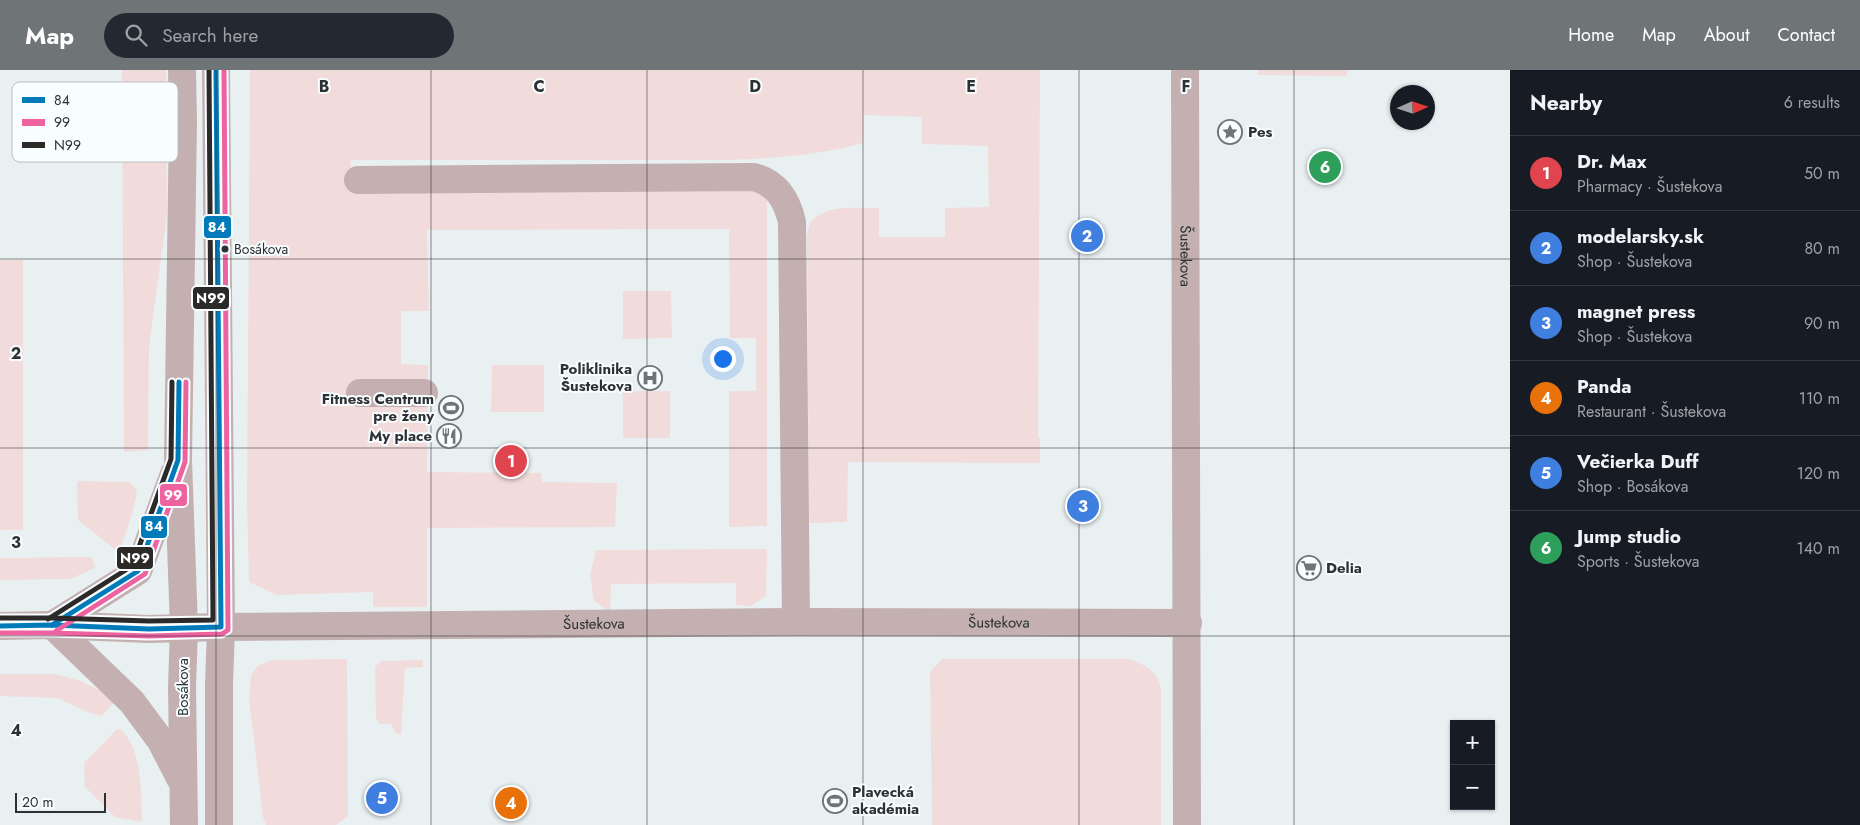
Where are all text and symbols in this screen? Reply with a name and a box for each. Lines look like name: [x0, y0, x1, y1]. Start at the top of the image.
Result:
search box: [104, 13, 454, 58]
text: Map: [25, 18, 74, 53]
icon: search: [122, 21, 150, 49]
text: Search here: [162, 22, 258, 49]
text: Home: [1568, 22, 1614, 48]
text: Map: [1642, 22, 1676, 48]
text: About: [1704, 22, 1749, 48]
text: Contact: [1777, 22, 1835, 48]
text: B: [319, 75, 329, 98]
text: C: [533, 75, 545, 98]
text: D: [749, 75, 761, 98]
text: E: [966, 75, 976, 98]
text: F: [1182, 75, 1190, 98]
legend: [12, 82, 178, 162]
north arrow: [1390, 85, 1435, 130]
text: Nearby: [1530, 88, 1602, 118]
text: 84: [54, 90, 70, 110]
text: 6 results: [1784, 91, 1840, 114]
text: 99: [54, 112, 70, 132]
place icon: Pes: [1217, 119, 1243, 145]
place label: Pes: [1248, 121, 1272, 143]
text: N99: [54, 135, 81, 155]
pin: 6: [1309, 148, 1341, 186]
text: Dr. Max: [1577, 148, 1647, 175]
text: 1: [1542, 162, 1550, 185]
text: 50 m: [1804, 162, 1840, 185]
text: Pharmacy · Šustekova: [1577, 175, 1722, 198]
line badge: 84: [203, 215, 232, 239]
text: 84: [208, 217, 226, 237]
pin: 2: [1071, 217, 1103, 255]
text: modelarsky.sk: [1577, 223, 1704, 250]
street label: Šustekova: [1174, 225, 1197, 287]
text: 2: [1541, 237, 1551, 260]
text: 80 m: [1804, 237, 1840, 260]
place label: Bosákova: [234, 239, 288, 259]
marker: Bosákova: [220, 244, 230, 254]
text: Shop · Šustekova: [1577, 250, 1692, 273]
line badge: N99: [192, 286, 230, 310]
text: N99: [196, 288, 226, 308]
text: magnet press: [1577, 298, 1695, 325]
text: 3: [1541, 312, 1551, 335]
text: 90 m: [1804, 312, 1840, 335]
text: Shop · Šustekova: [1577, 325, 1692, 348]
text: 2: [11, 342, 21, 365]
your location: [710, 346, 736, 372]
place label: Poliklinika Šustekova: [560, 358, 632, 397]
hospital icon: Poliklinika Šustekova: [637, 365, 663, 391]
text: Panda: [1577, 373, 1631, 400]
text: 4: [1540, 387, 1552, 410]
text: 110 m: [1799, 387, 1840, 410]
place label: Fitness Centrum pre ženy: [322, 388, 434, 427]
sports icon: Fitness Centrum pre ženy: [438, 395, 464, 421]
text: Restaurant · Šustekova: [1577, 400, 1726, 423]
restaurant icon: My place: [436, 423, 462, 449]
place label: My place: [369, 425, 432, 447]
pin: 1: [495, 442, 527, 480]
text: Večierka Duff: [1577, 448, 1699, 475]
text: 5: [1541, 462, 1551, 485]
text: 120 m: [1797, 462, 1840, 485]
text: Shop · Bosákova: [1577, 475, 1688, 498]
line badge: 99: [159, 483, 188, 507]
text: 99: [164, 485, 182, 505]
pin: 3: [1067, 487, 1099, 525]
line badge: 84: [140, 515, 168, 539]
text: 84: [145, 516, 163, 536]
text: Jump studio: [1577, 523, 1681, 550]
text: 3: [11, 531, 21, 554]
text: 6: [1541, 537, 1551, 560]
text: 140 m: [1797, 537, 1840, 560]
line badge: N99: [116, 546, 154, 570]
text: N99: [120, 548, 150, 568]
text: Sports · Šustekova: [1577, 550, 1700, 573]
supermarket icon: Delia: [1296, 555, 1322, 581]
place label: Delia: [1326, 557, 1362, 579]
street label: Šustekova: [968, 611, 1030, 634]
street label: Šustekova: [563, 612, 625, 635]
street label: Bosákova: [172, 658, 194, 716]
text: 4: [10, 719, 22, 742]
map controls: [1450, 720, 1495, 810]
button: +: [1450, 720, 1495, 765]
button: −: [1450, 765, 1495, 810]
pin: 5: [366, 779, 398, 817]
place label: Plavecká akadémia: [852, 781, 919, 820]
pin: 4: [495, 784, 527, 822]
sports icon: Plavecká akadémia: [822, 788, 848, 814]
scale bar: [15, 790, 106, 813]
text: 20 m: [22, 792, 54, 812]

